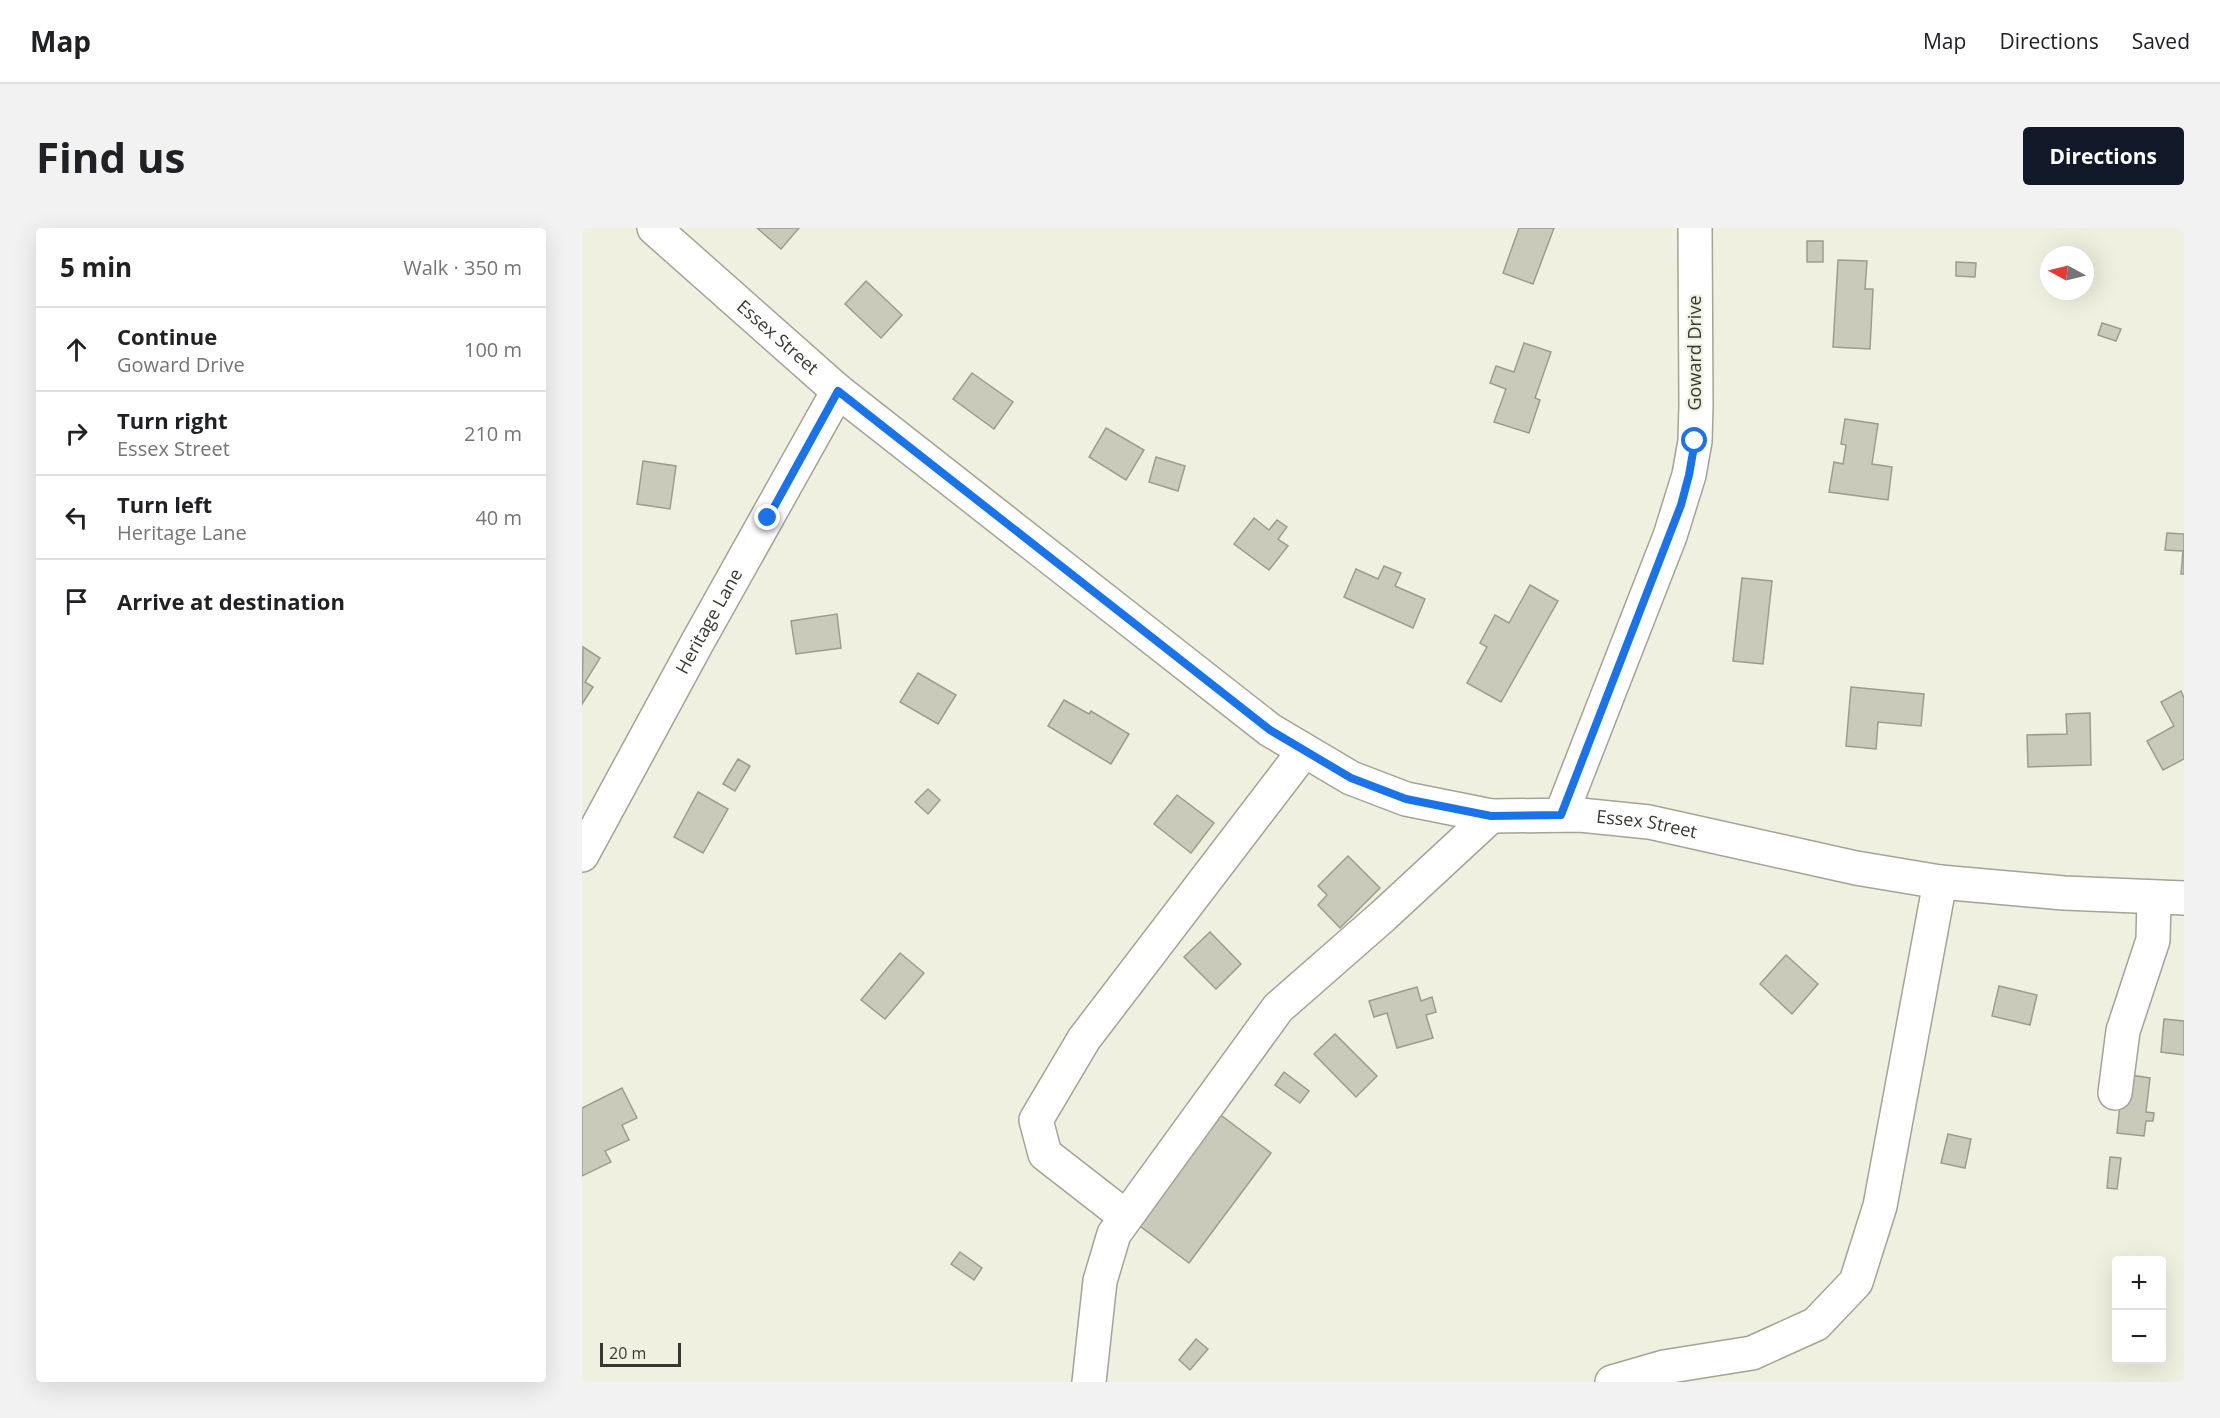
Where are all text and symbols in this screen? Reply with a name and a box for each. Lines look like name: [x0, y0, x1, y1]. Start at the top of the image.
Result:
text: Map: [30, 22, 91, 60]
text: Map: [1923, 27, 1966, 55]
text: Directions: [1999, 27, 2099, 55]
text: Saved: [2132, 27, 2190, 55]
button: Directions: [2023, 127, 2184, 185]
text: Find us: [36, 128, 185, 185]
north arrow: [2040, 246, 2094, 300]
text: 5 min: [60, 249, 132, 285]
text: Walk · 350 m: [403, 254, 522, 281]
street label: Essex Street: [732, 294, 824, 379]
street label: Goward Drive: [1682, 296, 1706, 410]
text: Continue: [117, 321, 217, 351]
icon: ahead: [60, 333, 93, 366]
text: 100 m: [464, 336, 522, 363]
text: Goward Drive: [117, 351, 245, 378]
text: Turn right: [117, 405, 228, 435]
icon: right: [60, 417, 93, 450]
text: 210 m: [464, 420, 522, 447]
route start: [1681, 427, 1707, 453]
text: Essex Street: [117, 435, 230, 462]
text: Turn left: [117, 489, 212, 519]
icon: left: [60, 501, 93, 534]
text: 40 m: [475, 504, 522, 531]
route end: [754, 504, 780, 530]
text: Heritage Lane: [117, 519, 247, 546]
street label: Heritage Lane: [670, 564, 747, 678]
icon: arrive: [60, 585, 93, 618]
text: Arrive at destination: [117, 586, 345, 616]
street label: Essex Street: [1595, 804, 1699, 843]
map controls: [2112, 1256, 2166, 1364]
button: +: [2112, 1256, 2166, 1310]
button: −: [2112, 1310, 2166, 1364]
scale bar: [600, 1340, 681, 1368]
text: 20 m: [609, 1342, 646, 1364]

